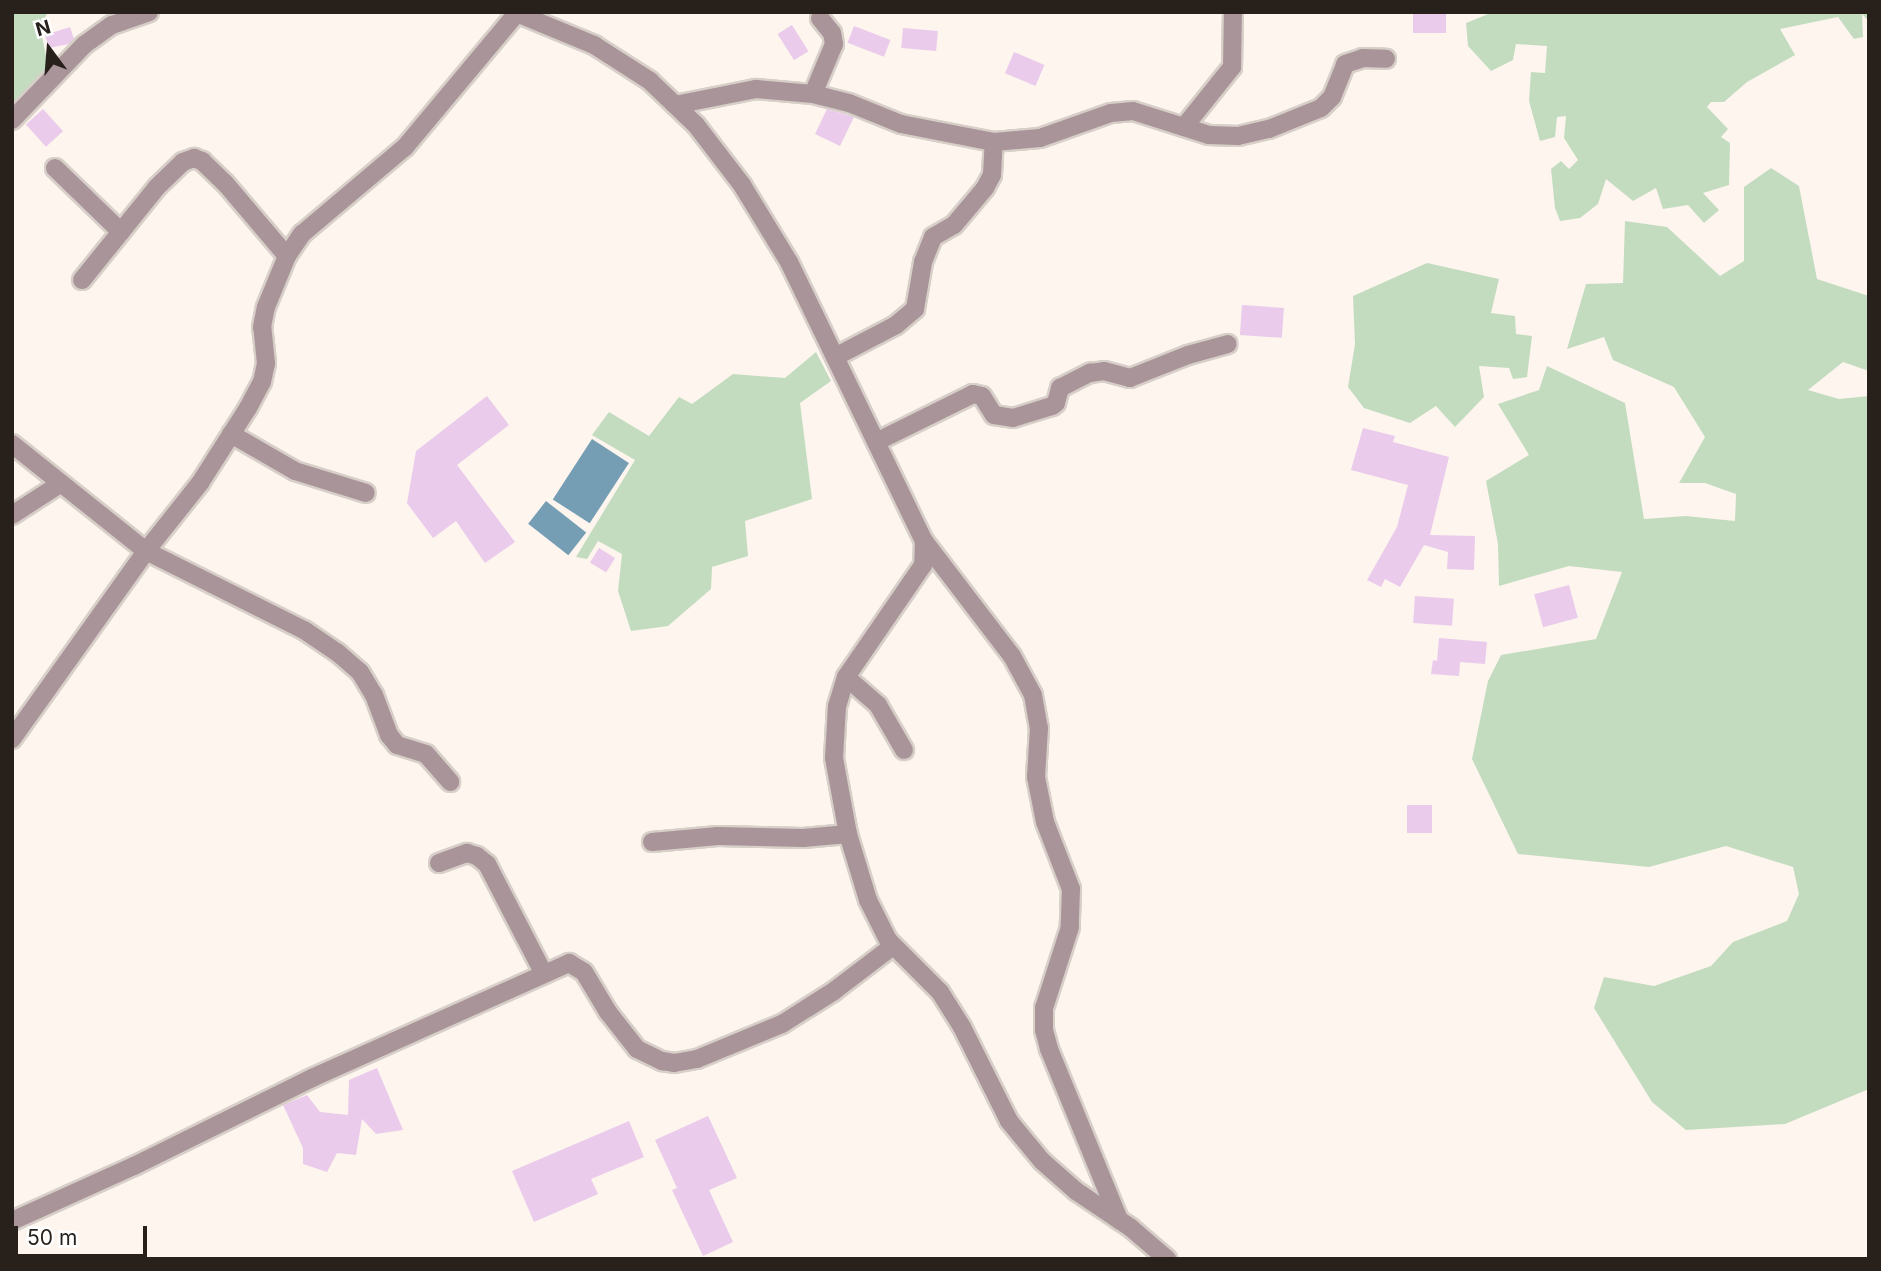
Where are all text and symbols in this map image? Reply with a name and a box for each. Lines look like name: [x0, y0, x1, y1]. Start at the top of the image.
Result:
north arrow: [14, 14, 84, 84]
text: N: [33, 15, 53, 41]
scale bar: [18, 1212, 150, 1256]
text: 50 m: [27, 1225, 77, 1250]

